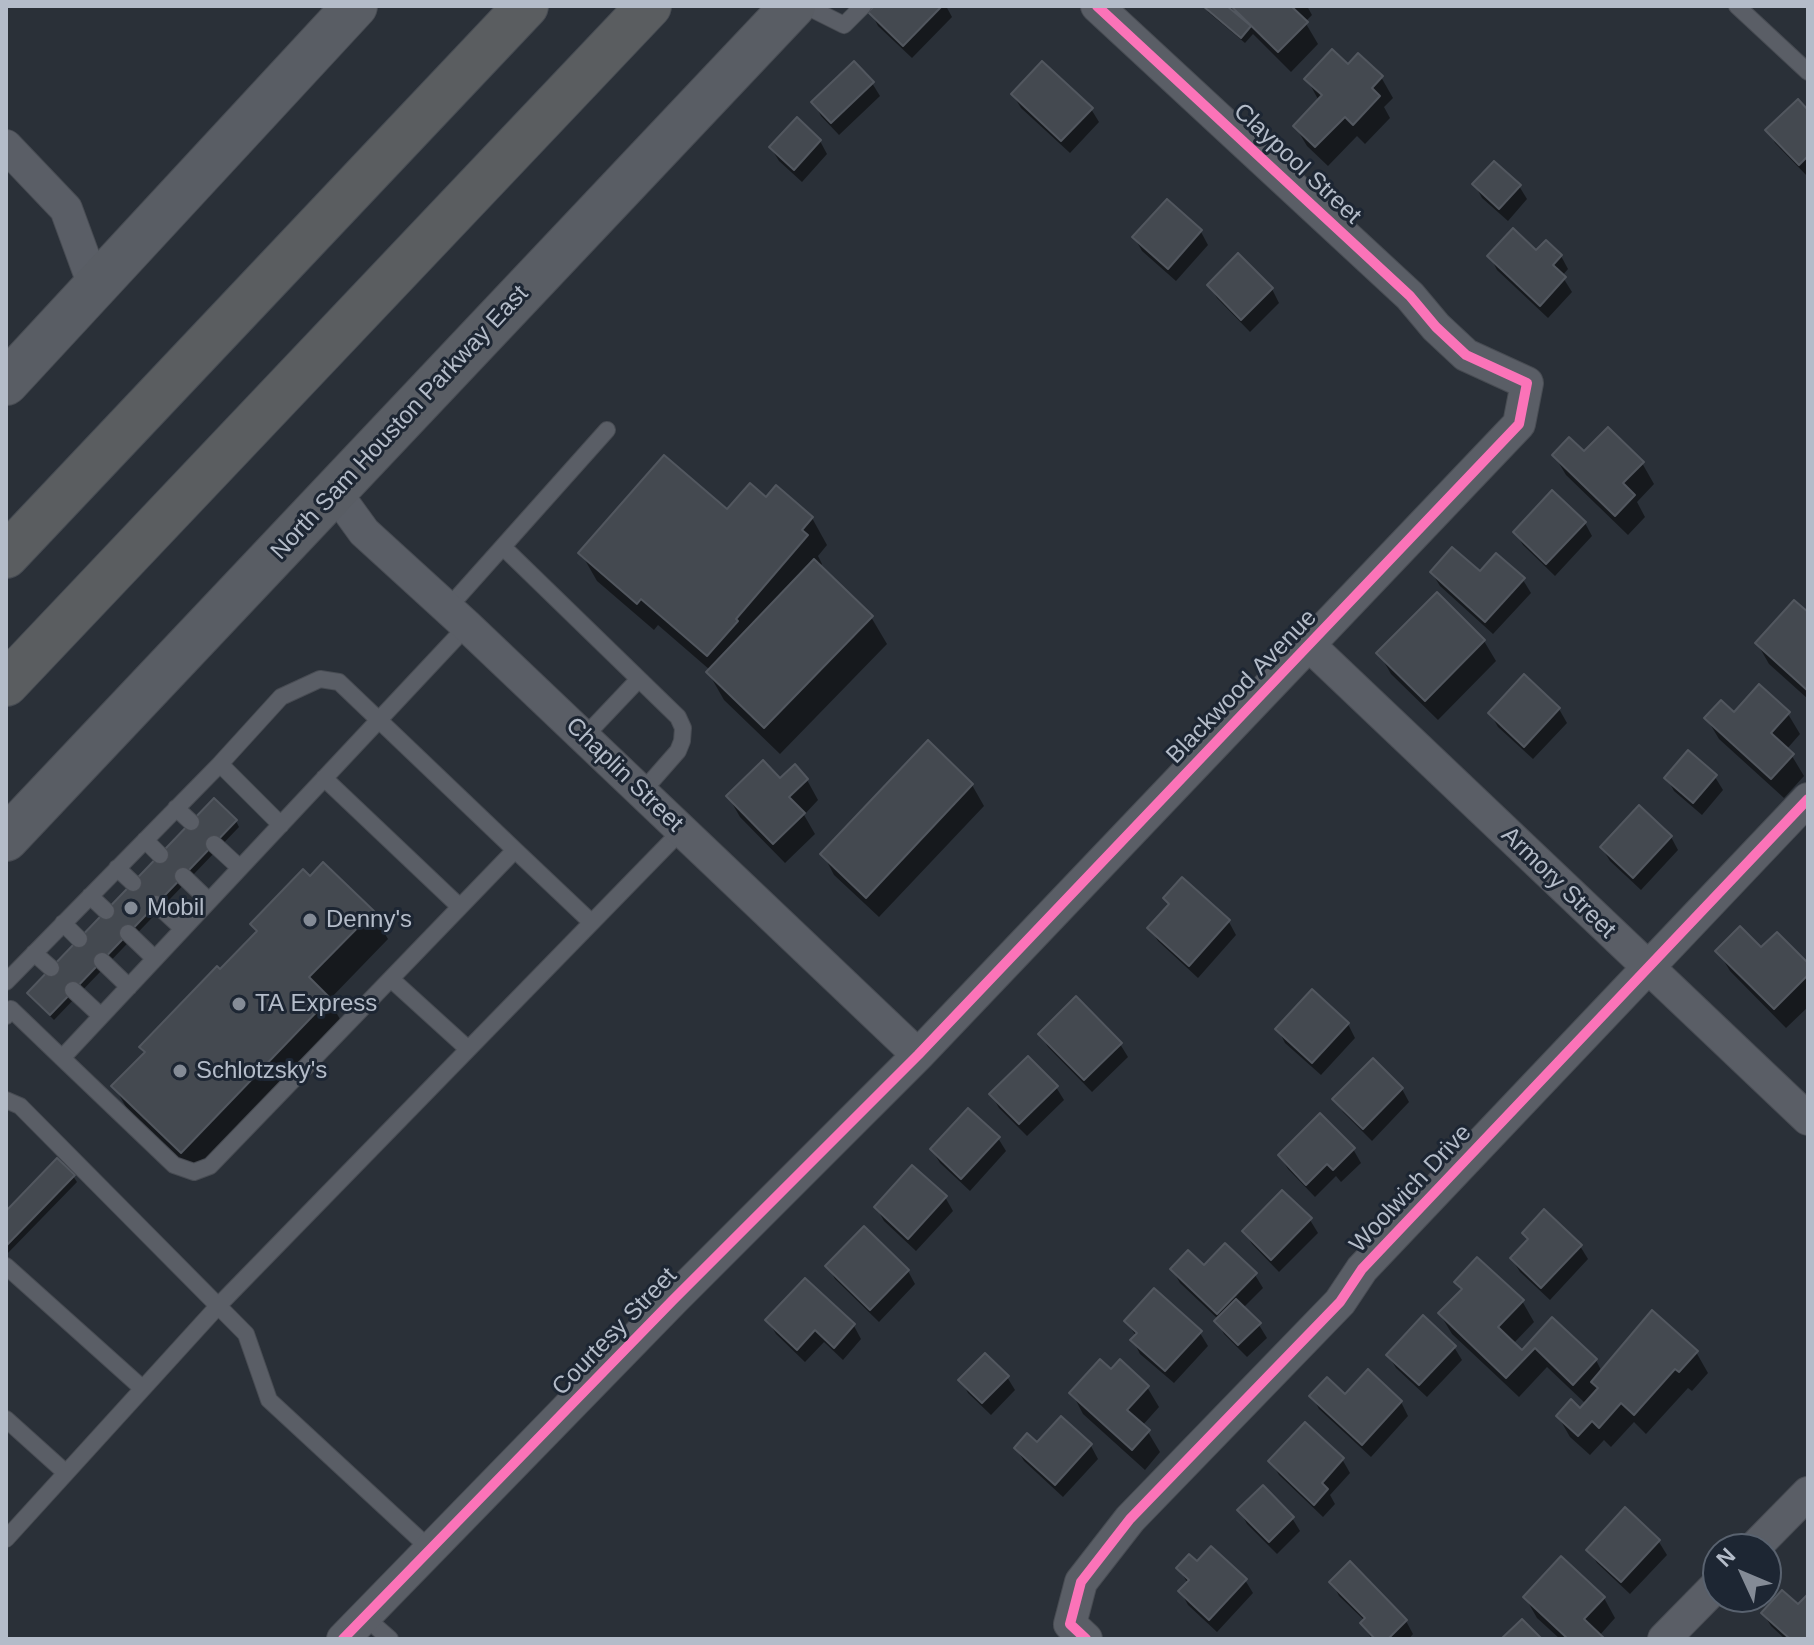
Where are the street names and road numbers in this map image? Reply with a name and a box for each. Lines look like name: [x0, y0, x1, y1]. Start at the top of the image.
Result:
street label: Claypool Street: [1227, 98, 1367, 230]
street label: North Sam Houston Parkway East: [265, 280, 535, 566]
street label: Blackwood Avenue: [1161, 604, 1323, 770]
street label: Chaplin Street: [559, 712, 689, 838]
street label: Armory Street: [1495, 821, 1621, 945]
street label: Woolwich Drive: [1344, 1119, 1478, 1259]
street label: Courtesy Street: [547, 1262, 683, 1402]

